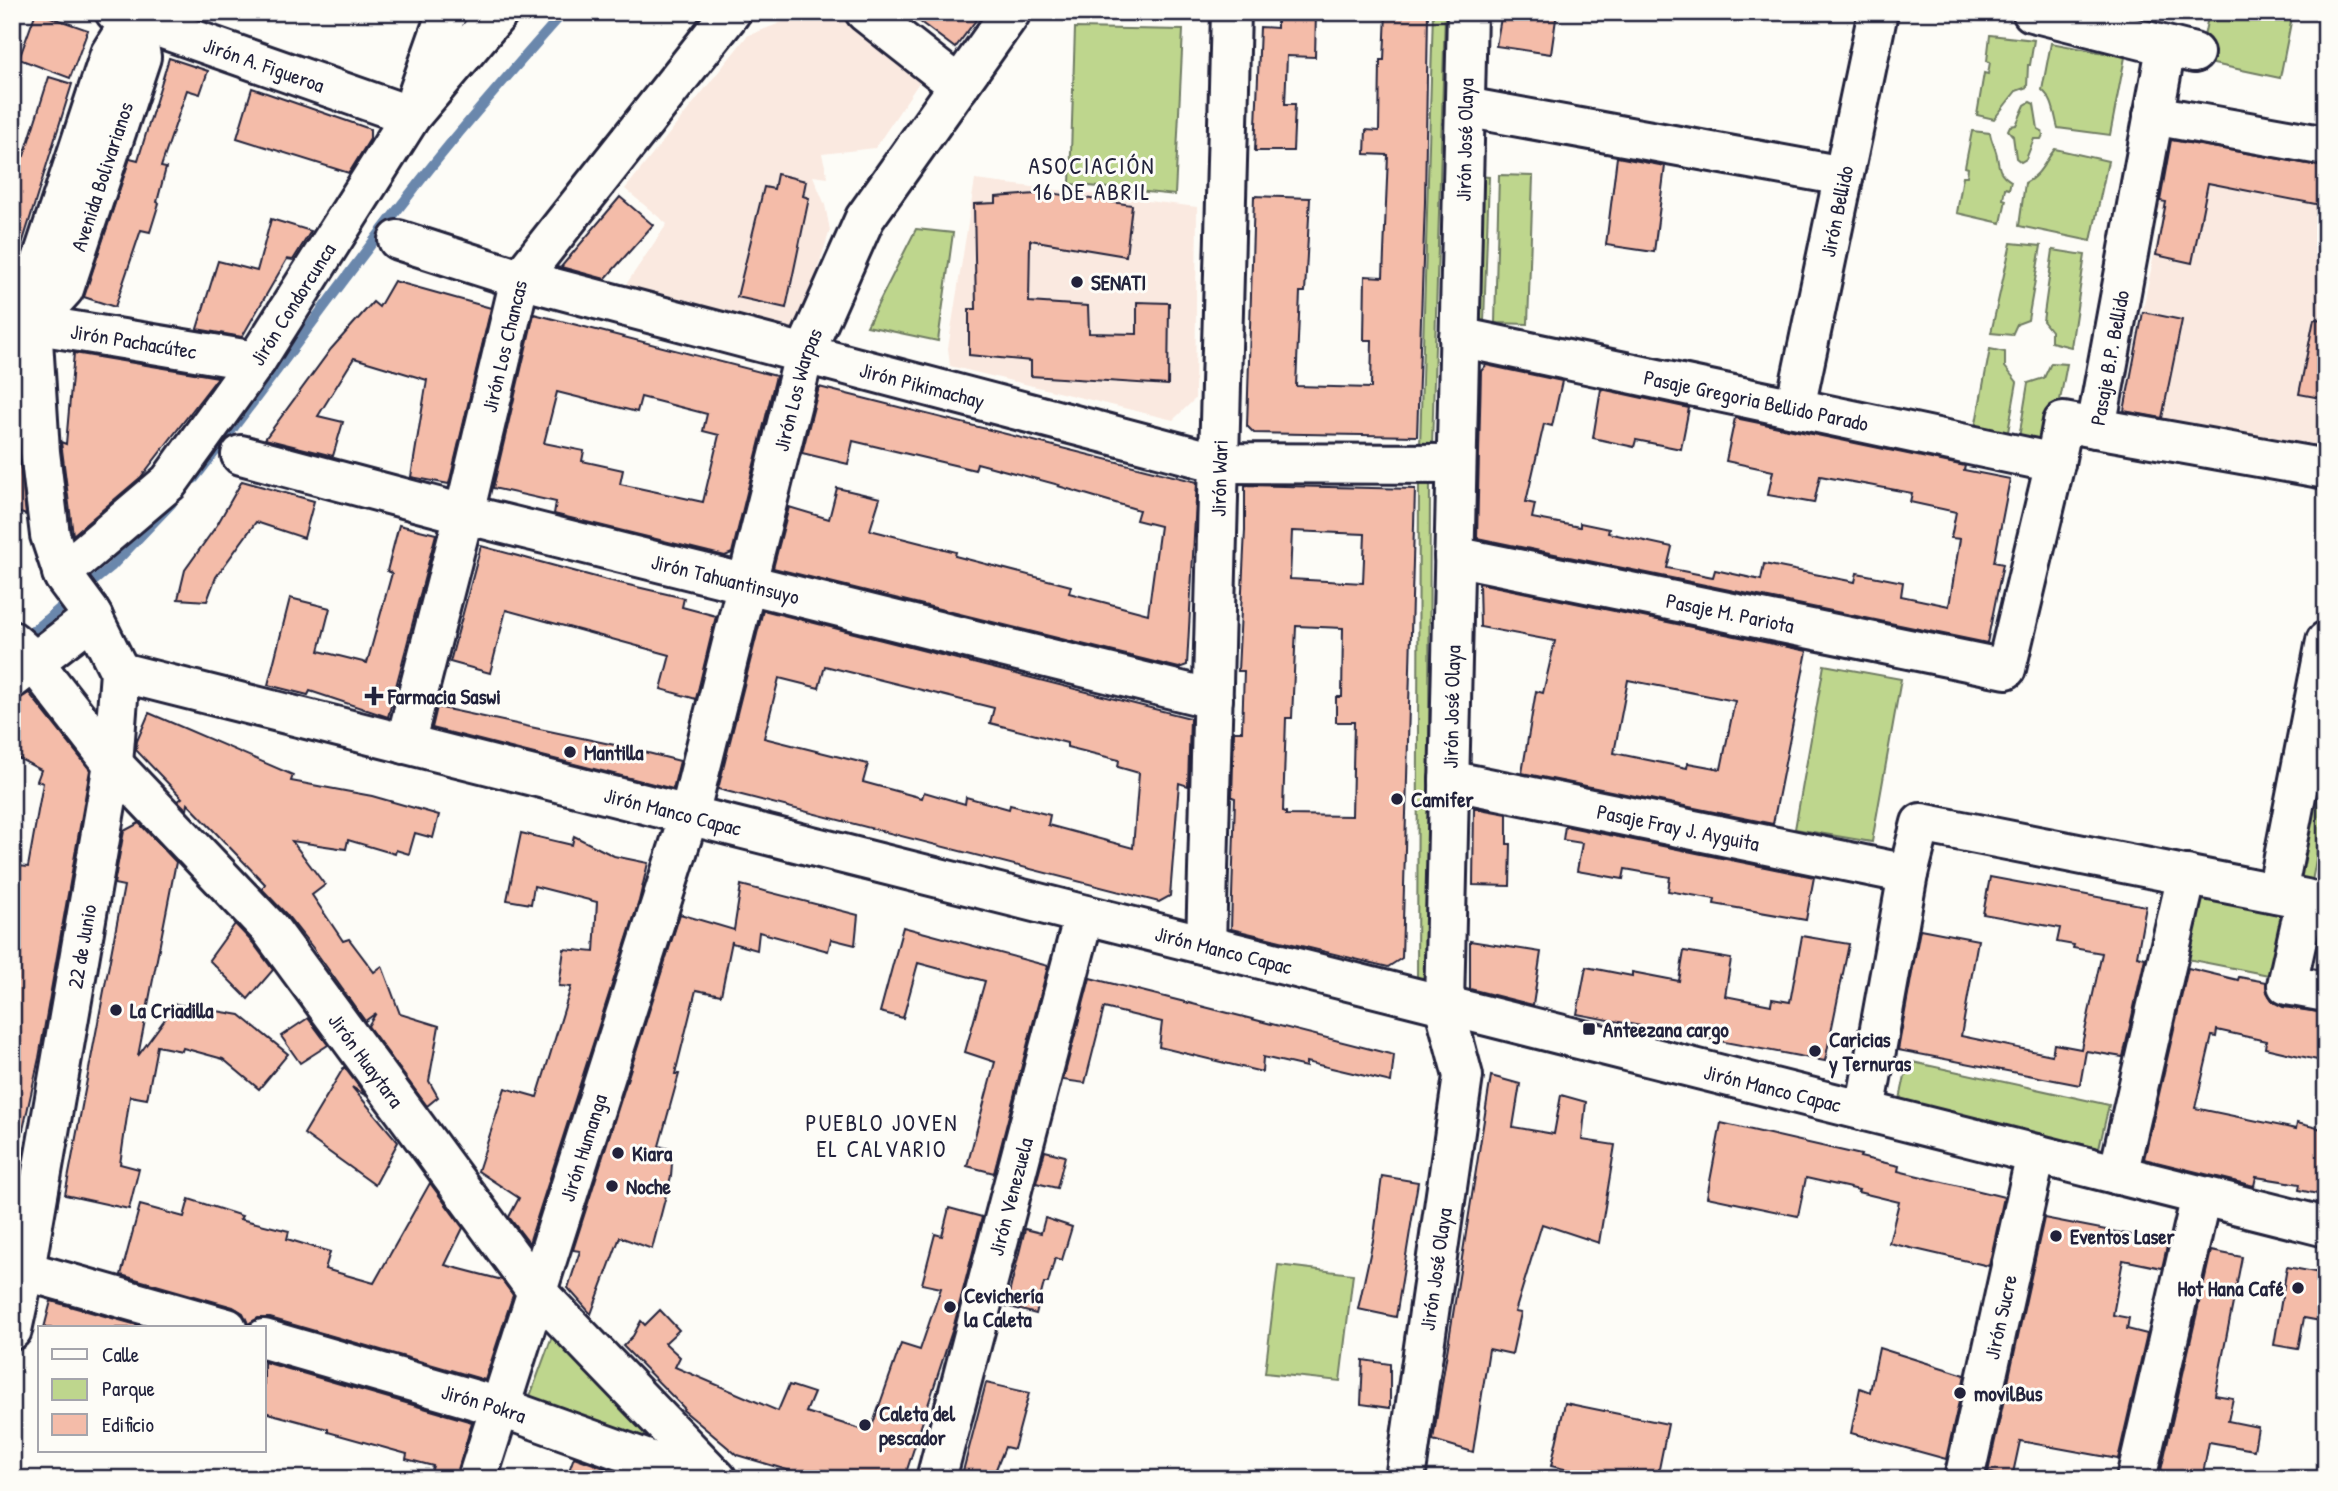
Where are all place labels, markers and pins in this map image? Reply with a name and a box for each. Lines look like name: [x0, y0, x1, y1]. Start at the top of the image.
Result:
place label: SENATI: [1091, 268, 1146, 297]
marker: SENATI: [1069, 274, 1085, 290]
place label: Farmacia Saswi: [387, 682, 501, 711]
marker: Farmacia Saswi: [366, 688, 382, 704]
place label: Mantilla: [584, 738, 644, 767]
marker: Mantilla: [562, 744, 578, 760]
place label: Camifer: [1411, 785, 1475, 814]
marker: Camifer: [1389, 791, 1405, 807]
place label: La Criadilla: [130, 996, 214, 1025]
marker: La Criadilla: [108, 1002, 124, 1018]
place label: Anteezana cargo: [1603, 1015, 1729, 1045]
marker: Anteezana cargo: [1581, 1021, 1597, 1037]
place label: Caricias y Ternuras: [1828, 1025, 1911, 1079]
marker: Caricias y Ternuras: [1807, 1043, 1823, 1059]
place label: Kiara: [632, 1139, 673, 1168]
marker: Kiara: [610, 1145, 626, 1161]
place label: Noche: [626, 1172, 672, 1201]
marker: Noche: [604, 1178, 620, 1194]
place label: Eventos Laser: [2070, 1222, 2176, 1251]
marker: Eventos Laser: [2048, 1228, 2064, 1244]
place label: Hot Hana Café: [2177, 1274, 2285, 1303]
marker: Hot Hana Café: [2290, 1280, 2306, 1296]
place label: Cevichería la Caleta: [964, 1281, 1044, 1334]
marker: Cevichería la Caleta: [942, 1299, 958, 1315]
place label: movilBus: [1974, 1379, 2043, 1408]
marker: movilBus: [1952, 1385, 1968, 1401]
place label: Caleta del pescador: [879, 1399, 956, 1453]
marker: Caleta del pescador: [857, 1417, 873, 1433]

